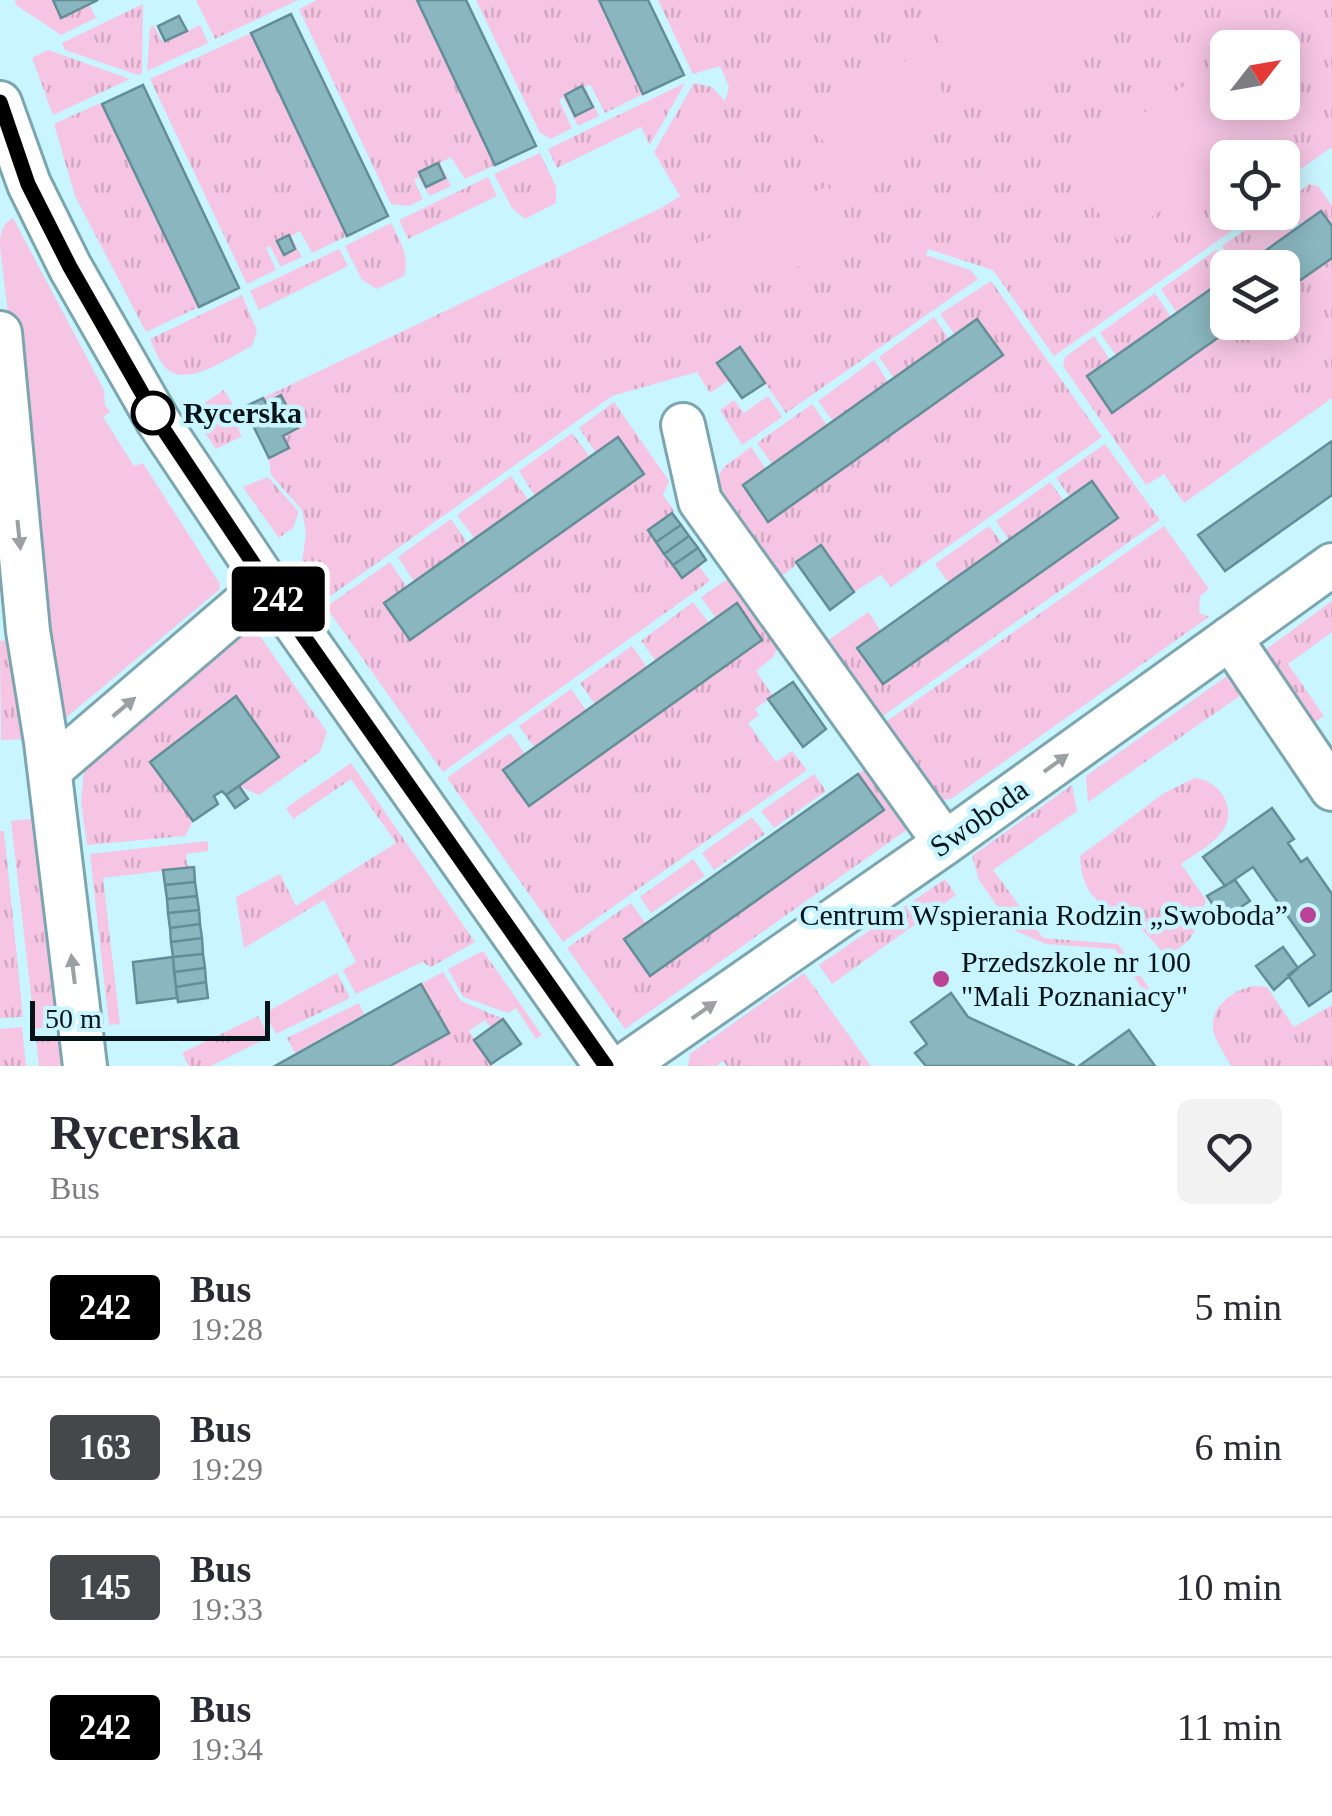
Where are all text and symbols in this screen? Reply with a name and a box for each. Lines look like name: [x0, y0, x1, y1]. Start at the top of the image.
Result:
north arrow: [1210, 30, 1300, 120]
map controls: [1210, 30, 1300, 340]
button: locate: [1210, 140, 1300, 230]
button: layers: [1210, 250, 1300, 340]
marker: Rycerska: [132, 392, 174, 434]
place label: Rycerska: [183, 396, 302, 429]
one-way arrow: [12, 519, 28, 551]
line badge: 242: [220, 566, 336, 632]
text: 242: [252, 580, 304, 619]
one-way arrow: [111, 696, 136, 718]
one-way arrow: [1043, 754, 1069, 774]
street label: Swoboda: [924, 772, 1034, 863]
place label: Centrum Wspierania Rodzin „Swoboda”: [800, 898, 1288, 931]
marker: Centrum Wspierania Rodzin „Swoboda”: [1297, 904, 1319, 926]
place label: Przedszkole nr 100 "Mali Poznaniacy": [961, 945, 1191, 1012]
one-way arrow: [65, 953, 81, 985]
marker: Przedszkole nr 100 "Mali Poznaniacy": [930, 968, 952, 990]
scale bar: [30, 996, 270, 1040]
one-way arrow: [691, 1001, 717, 1020]
text: 50 m: [45, 1003, 102, 1034]
button: heart: [1177, 1099, 1282, 1204]
text: Rycerska: [50, 1106, 240, 1159]
text: Bus: [50, 1170, 100, 1206]
text: Bus: [190, 1268, 251, 1310]
text: 5 min: [1194, 1286, 1282, 1328]
text: 242: [79, 1288, 131, 1327]
text: 19:28: [190, 1311, 263, 1347]
text: Bus: [190, 1408, 251, 1450]
text: 6 min: [1194, 1426, 1282, 1468]
text: 163: [79, 1428, 131, 1467]
text: 19:29: [190, 1451, 263, 1487]
text: Bus: [190, 1548, 251, 1590]
text: 10 min: [1175, 1566, 1282, 1608]
text: 145: [79, 1568, 131, 1607]
text: 19:33: [190, 1591, 263, 1627]
text: Bus: [190, 1688, 251, 1730]
text: 11 min: [1177, 1706, 1282, 1748]
text: 242: [79, 1708, 131, 1747]
text: 19:34: [190, 1731, 263, 1767]

